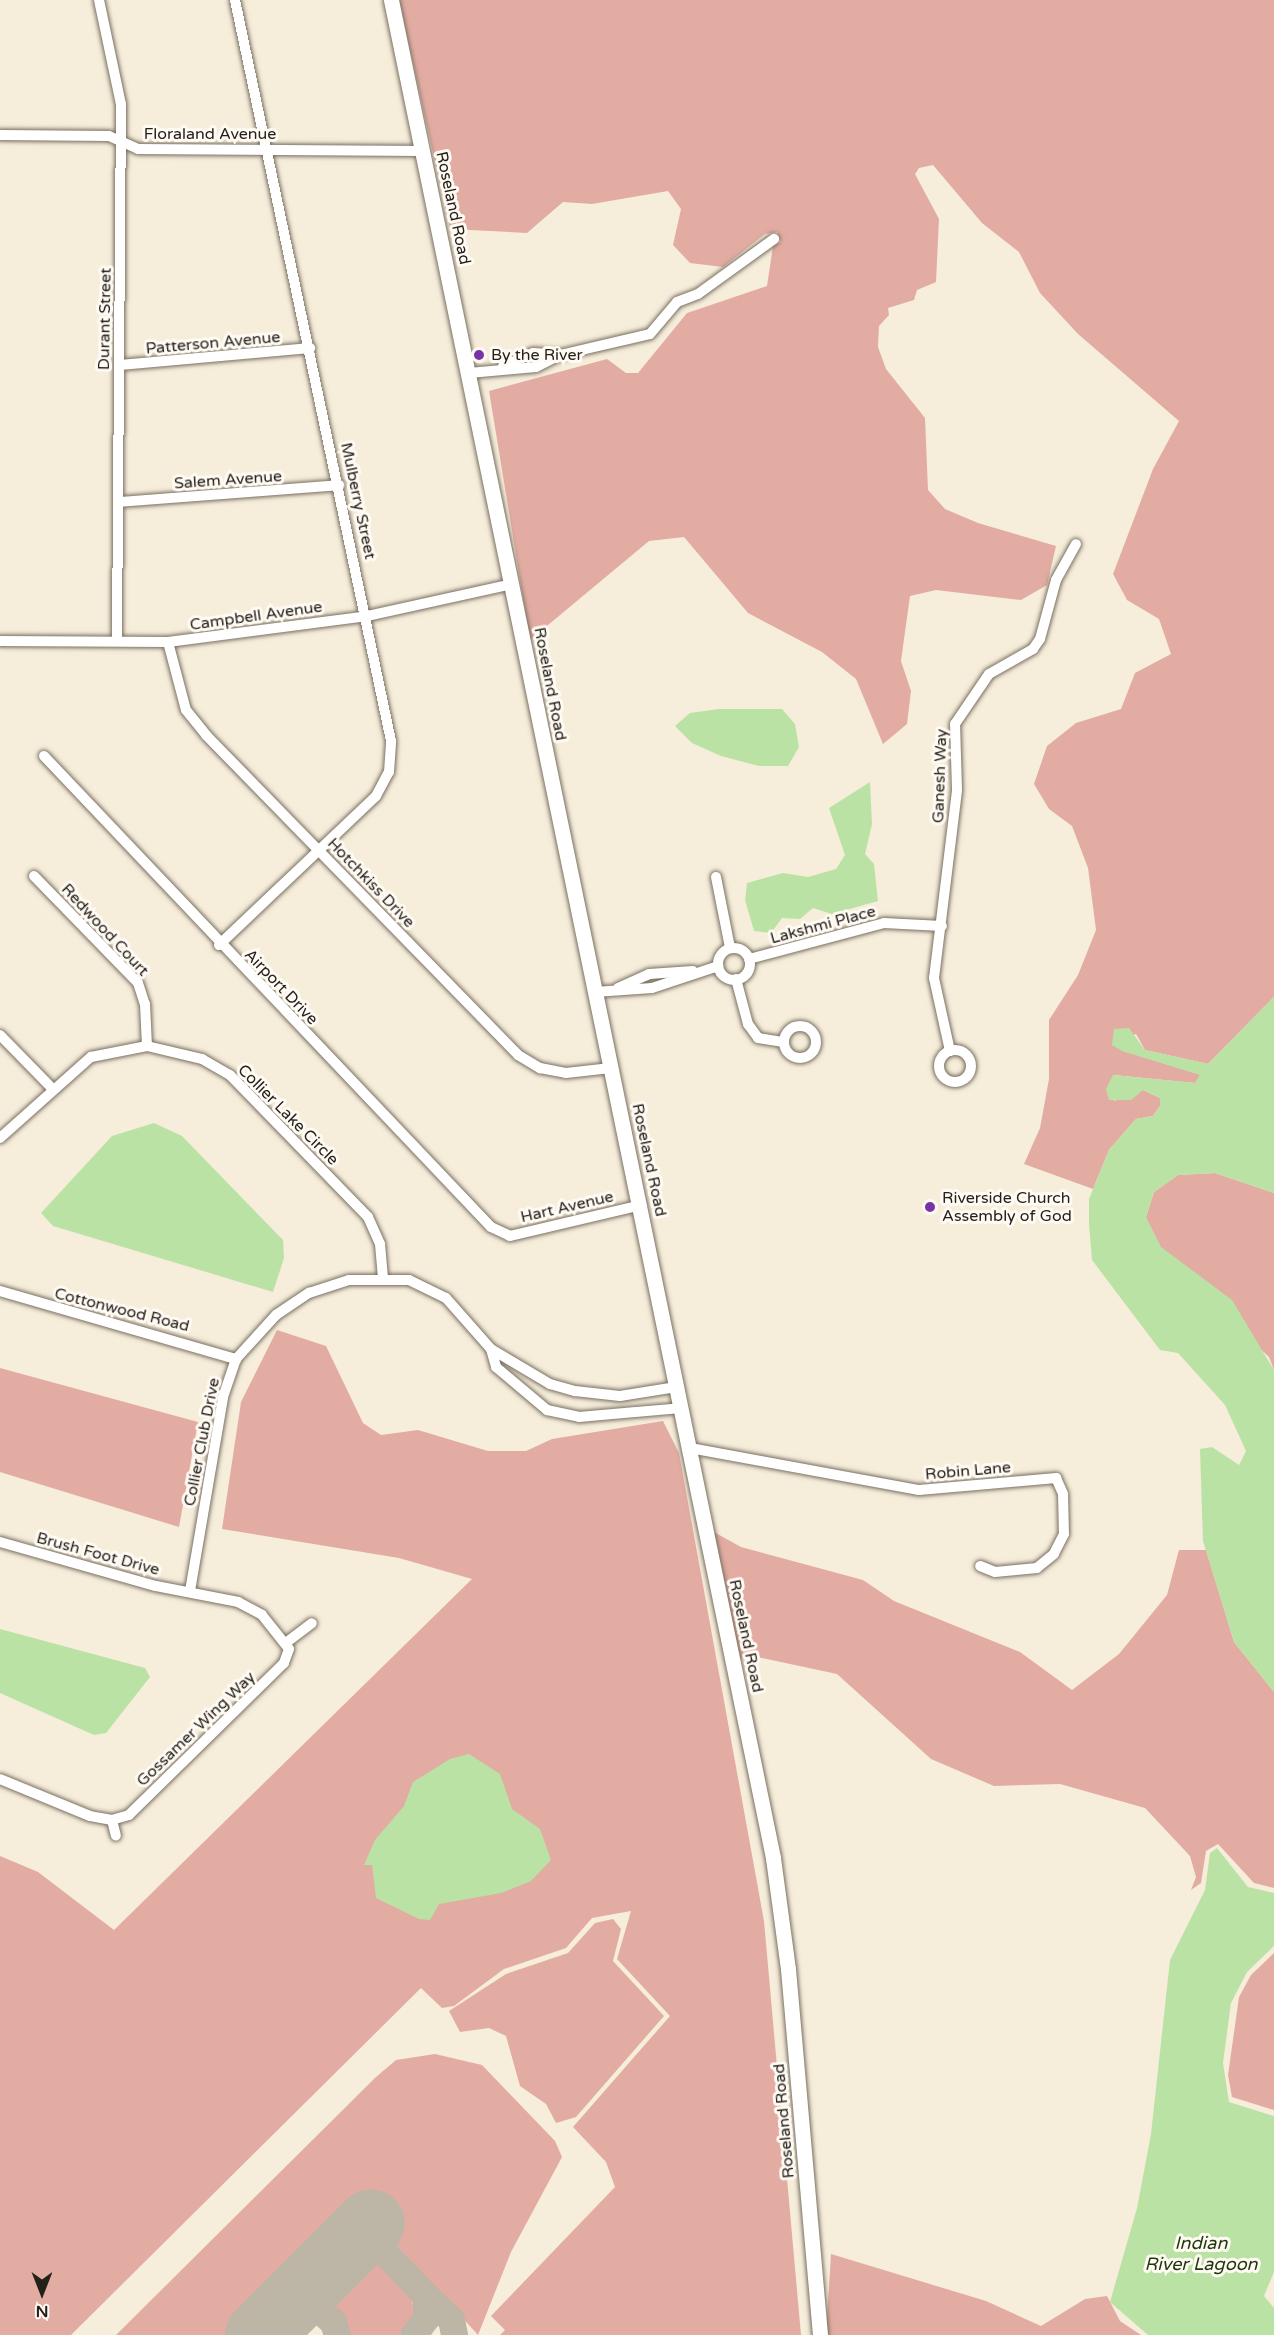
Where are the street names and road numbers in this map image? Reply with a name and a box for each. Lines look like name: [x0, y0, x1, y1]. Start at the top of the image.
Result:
street label: Floraland Avenue: [144, 124, 276, 144]
street label: Roseland Road: [432, 150, 474, 266]
street label: Durant Street: [95, 268, 115, 370]
street label: Patterson Avenue: [145, 328, 281, 358]
street label: Mulberry Street: [336, 441, 380, 561]
street label: Salem Avenue: [173, 467, 283, 493]
street label: Campbell Avenue: [189, 597, 323, 635]
street label: Roseland Road: [530, 626, 570, 742]
street label: Ganesh Way: [929, 728, 951, 824]
street label: Hotchkiss Drive: [323, 834, 419, 932]
street label: Redwood Court: [57, 880, 153, 980]
street label: Lakshmi Place: [768, 902, 878, 948]
street label: Airport Drive: [240, 945, 322, 1029]
street label: Collier Lake Circle: [234, 1061, 342, 1169]
street label: Roseland Road: [628, 1102, 670, 1218]
street label: Hart Avenue: [519, 1187, 615, 1227]
street label: Cottonwood Road: [53, 1284, 191, 1336]
street label: Collier Club Drive: [180, 1376, 224, 1508]
street label: Robin Lane: [924, 1458, 1012, 1484]
street label: Brush Foot Drive: [34, 1528, 162, 1580]
street label: Roseland Road: [725, 1578, 767, 1694]
street label: Gossamer Wing Way: [133, 1667, 259, 1791]
street label: Roseland Road: [769, 2063, 799, 2179]

